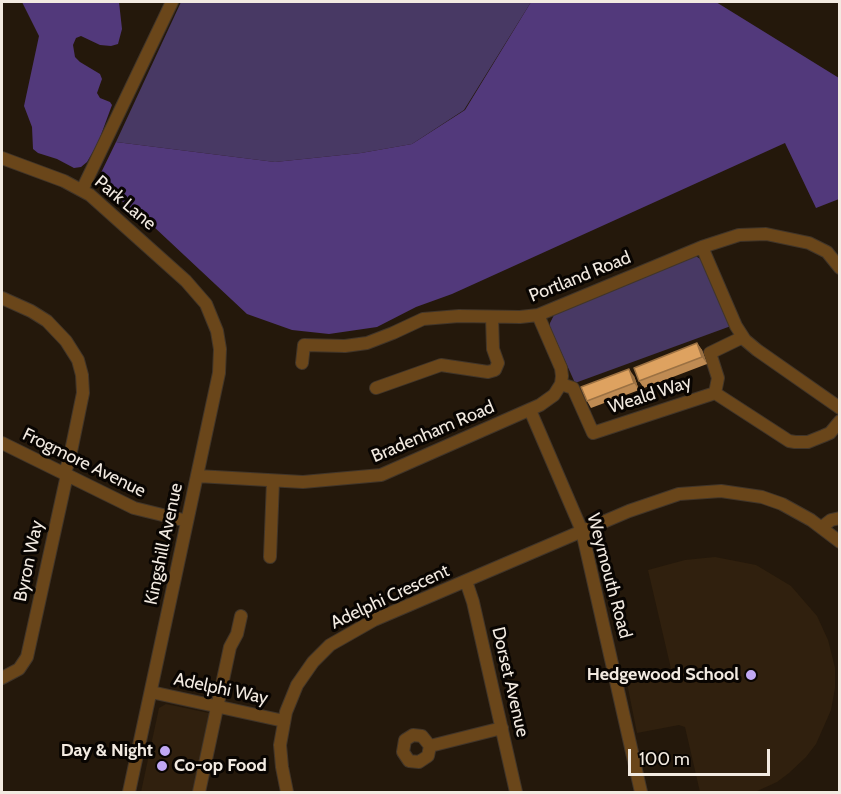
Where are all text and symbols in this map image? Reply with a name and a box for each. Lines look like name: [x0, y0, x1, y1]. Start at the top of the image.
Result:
street label: Park Lane: [90, 171, 160, 235]
street label: Portland Road: [526, 247, 634, 307]
street label: Weald Way: [606, 371, 694, 419]
street label: Bradenham Road: [368, 396, 498, 468]
street label: Frogmore Avenue: [19, 424, 149, 502]
street label: Kingshill Avenue: [141, 481, 187, 607]
street label: Weymouth Road: [582, 511, 636, 641]
street label: Byron Way: [10, 518, 48, 604]
street label: Adelphi Crescent: [327, 560, 453, 634]
street label: Dorset Avenue: [487, 625, 533, 739]
place label: Hedgewood School: [587, 664, 739, 686]
street label: Adelphi Way: [172, 668, 270, 710]
marker: Hedgewood School: [744, 668, 758, 682]
scale bar: [631, 737, 774, 775]
place label: Day & Night: [61, 740, 153, 762]
marker: Day & Night: [158, 744, 172, 758]
text: 100 m: [639, 748, 690, 770]
place label: Co-op Food: [174, 755, 267, 777]
marker: Co-op Food: [155, 759, 169, 773]

